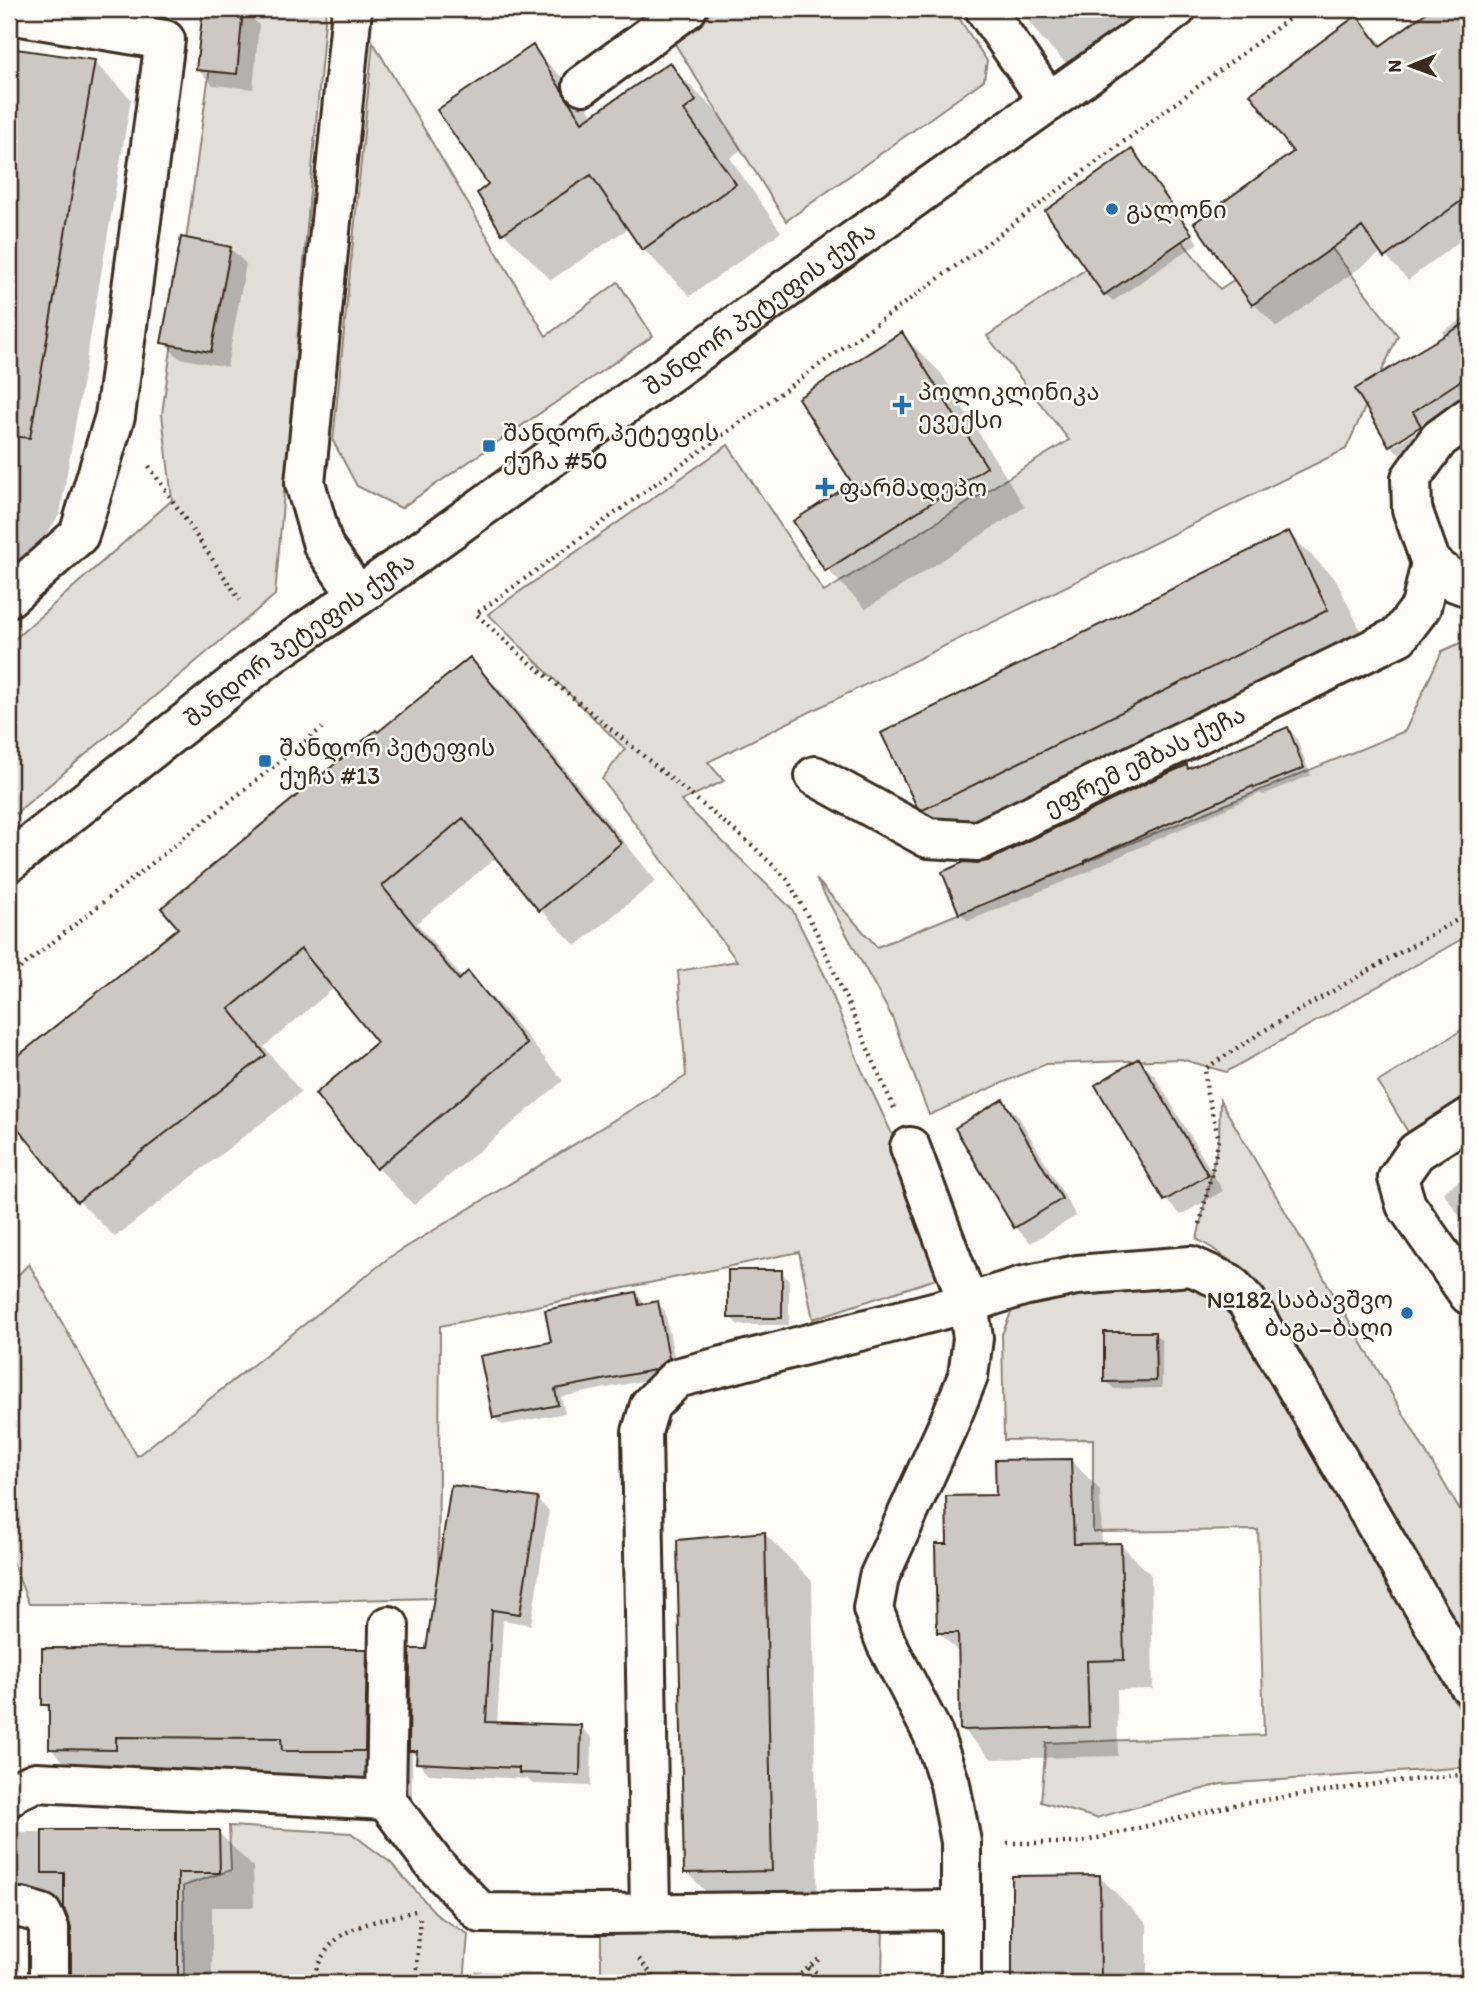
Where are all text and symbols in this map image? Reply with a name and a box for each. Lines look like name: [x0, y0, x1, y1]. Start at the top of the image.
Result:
north arrow: [1376, 32, 1446, 102]
text: N: [1383, 60, 1406, 73]
place label: გალონი: [1126, 195, 1227, 224]
marker: გალონი: [1104, 201, 1120, 217]
street label: შანდორ პეტეფის ქუჩა: [638, 215, 881, 401]
place label: პოლიკლინიკა ევექსი: [918, 377, 1100, 434]
marker: პოლიკლინიკა ევექსი: [892, 395, 912, 415]
place label: შანდორ პეტეფის ქუჩა #50: [503, 418, 719, 475]
marker: შანდორ პეტეფის ქუჩა #50: [481, 438, 497, 454]
place label: ფარმადეპო: [839, 473, 987, 502]
marker: ფარმადეპო: [817, 479, 833, 495]
street label: შანდორ პეტეფის ქუჩა: [178, 546, 420, 733]
street label: ეფრემ ეშბას ქუჩა: [1039, 699, 1250, 821]
place label: შანდორ პეტეფის ქუჩა #13: [279, 733, 495, 790]
marker: შანდორ პეტეფის ქუჩა #13: [257, 753, 273, 769]
place label: №182 საბავშვო ბაგა–ბაღი: [1207, 1285, 1393, 1343]
marker: №182 საბავშვო ბაგა–ბაღი: [1399, 1305, 1415, 1321]

